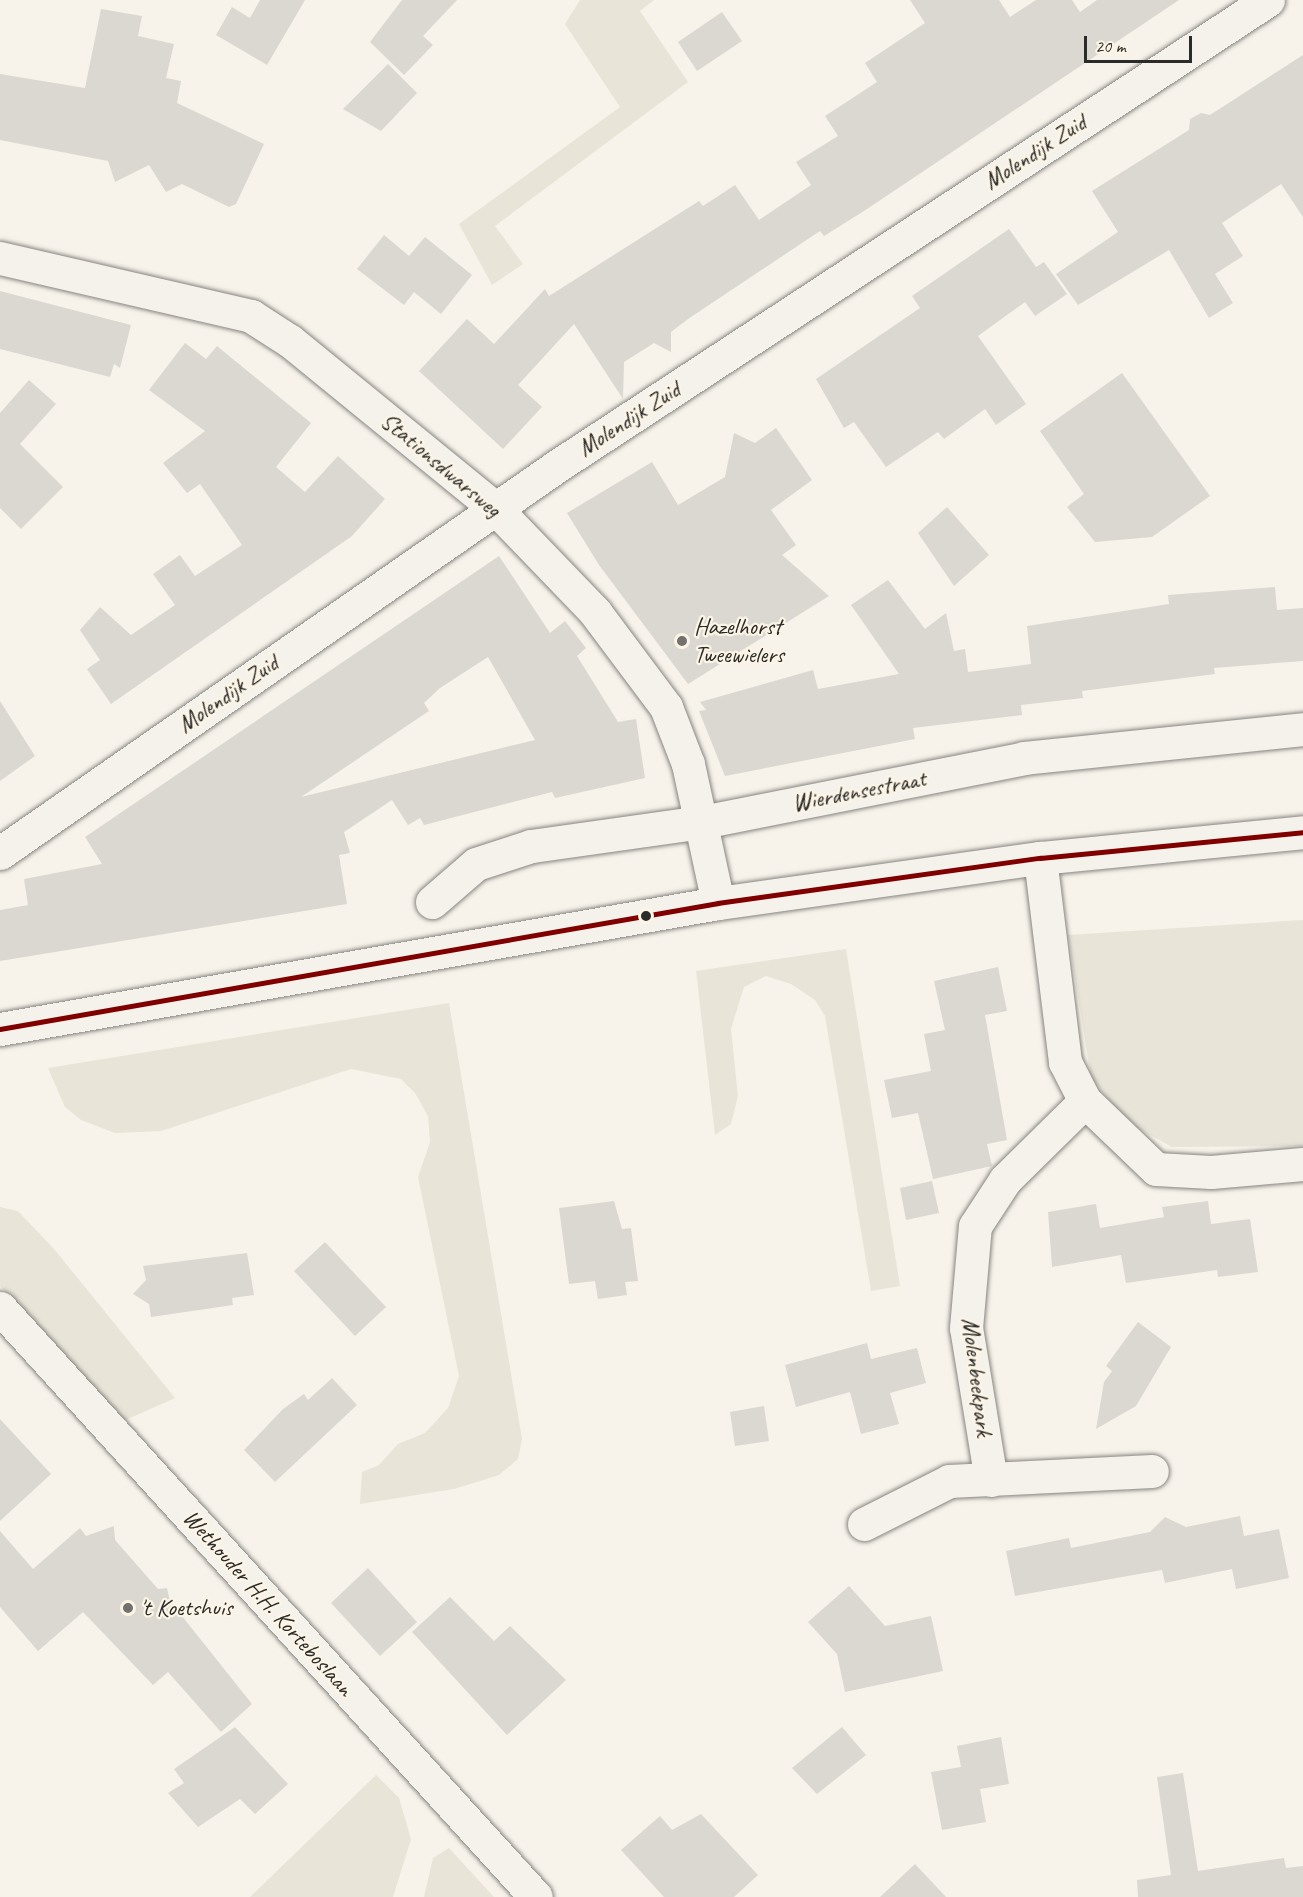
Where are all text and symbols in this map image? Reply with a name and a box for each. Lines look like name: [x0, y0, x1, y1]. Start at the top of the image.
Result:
scale bar: [1087, 24, 1195, 62]
text: 20 m: [1095, 35, 1126, 57]
street label: Molendijk Zuid: [978, 108, 1092, 196]
street label: Molendijk Zuid: [572, 375, 686, 463]
street label: Stationsdwarsweg: [375, 406, 507, 524]
place label: Hazelhorst Tweewielers: [694, 613, 784, 669]
marker: Hazelhorst Tweewielers: [675, 634, 689, 648]
street label: Molendijk Zuid: [172, 649, 284, 739]
street label: Wierdensestraat: [790, 764, 928, 818]
unlabelled marker: [640, 910, 652, 922]
street label: Molenbeekpark: [955, 1316, 999, 1438]
street label: Wethouder H.H. Korteboslaan: [177, 1504, 359, 1702]
place label: 't Koetshuis: [140, 1594, 232, 1622]
marker: 't Koetshuis: [121, 1601, 135, 1615]

